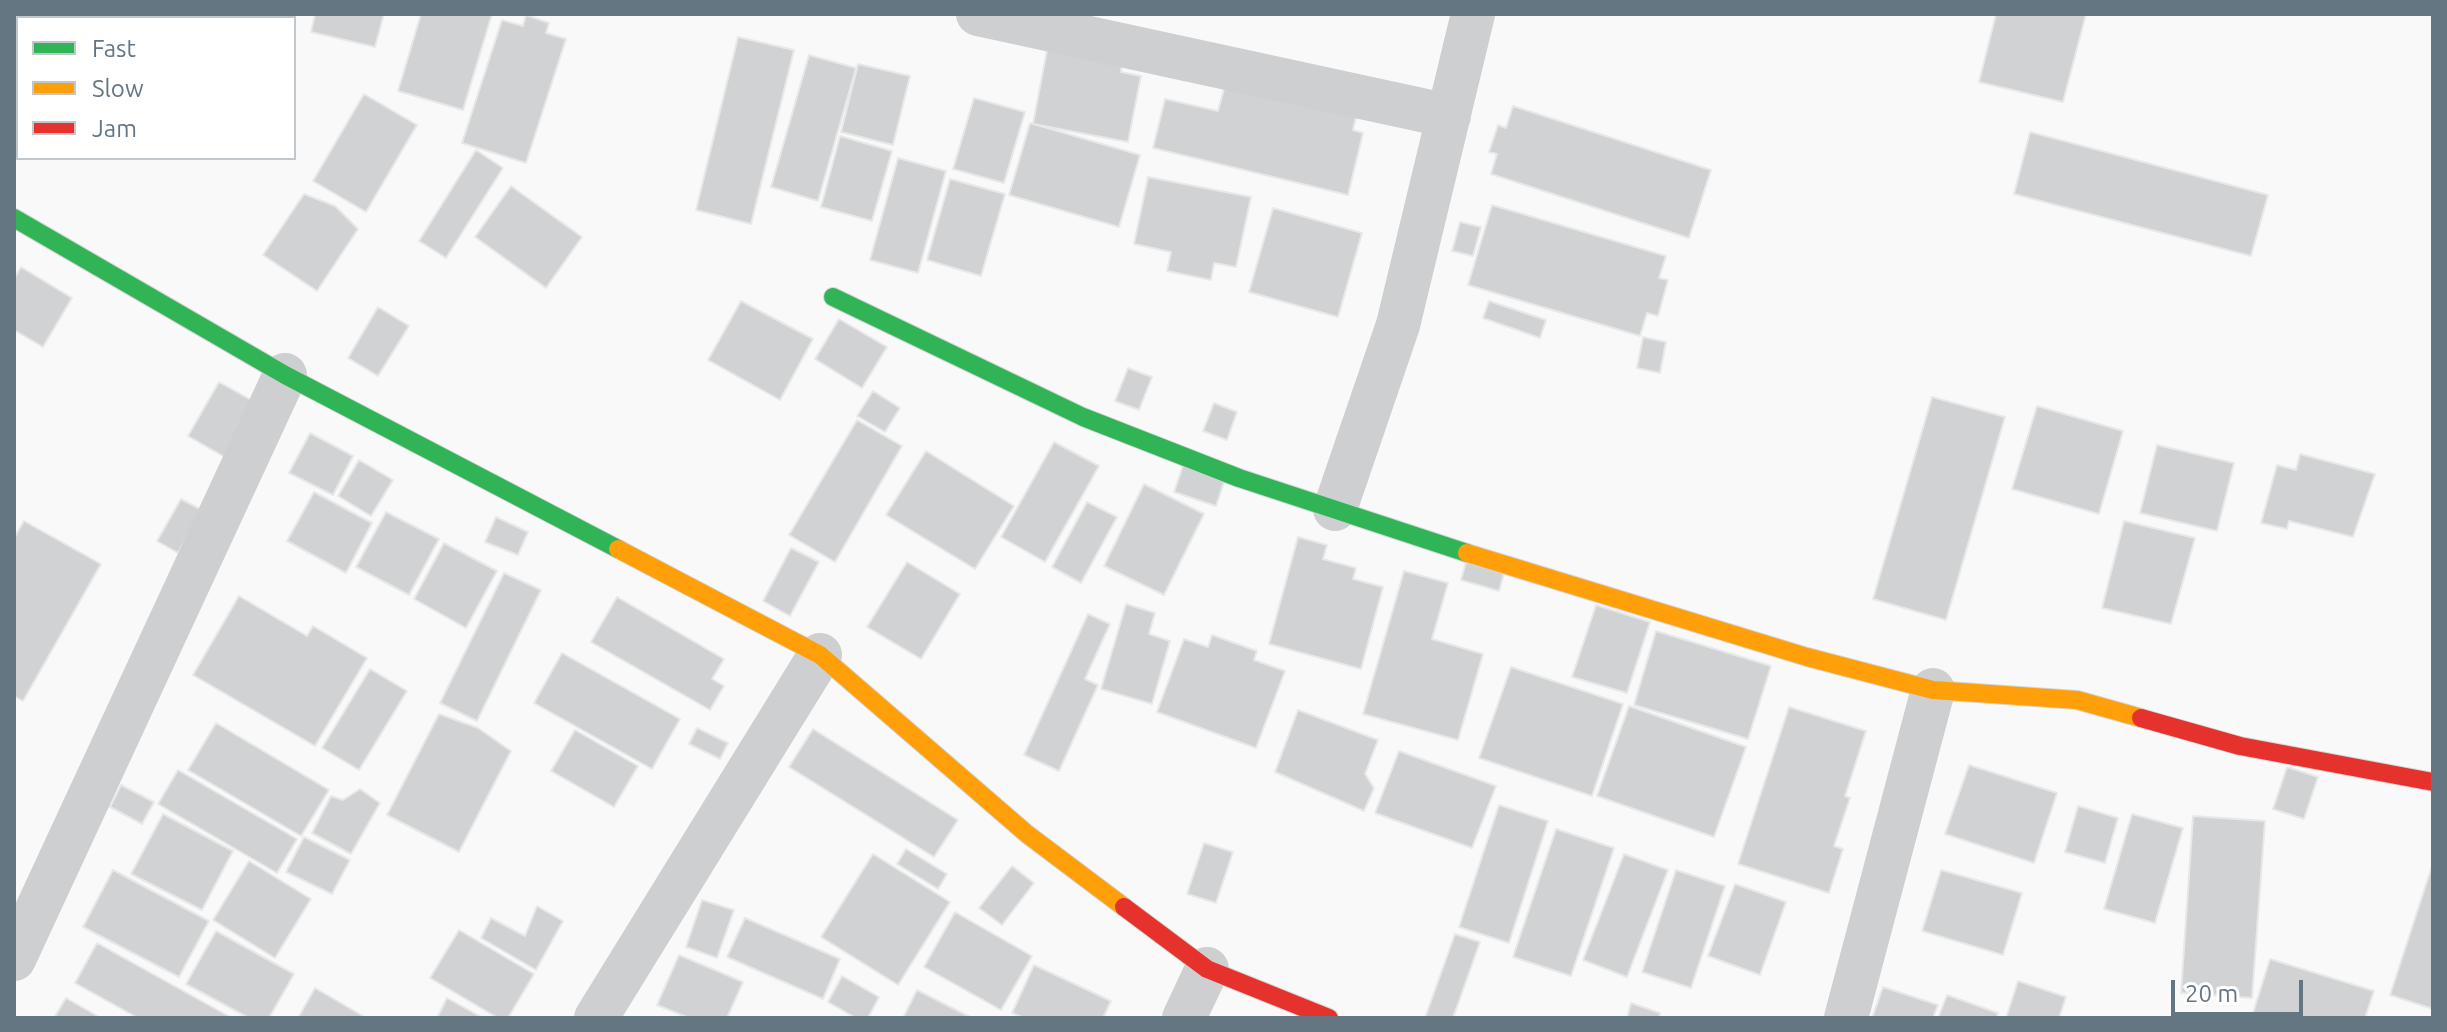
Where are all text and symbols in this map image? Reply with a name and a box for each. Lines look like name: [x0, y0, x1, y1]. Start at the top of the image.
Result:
legend: [16, 16, 296, 160]
text: Fast: [92, 35, 136, 62]
text: Slow: [92, 75, 144, 102]
text: Jam: [92, 115, 137, 142]
scale bar: [2175, 964, 2307, 1014]
text: 20 m: [2185, 980, 2238, 1007]

